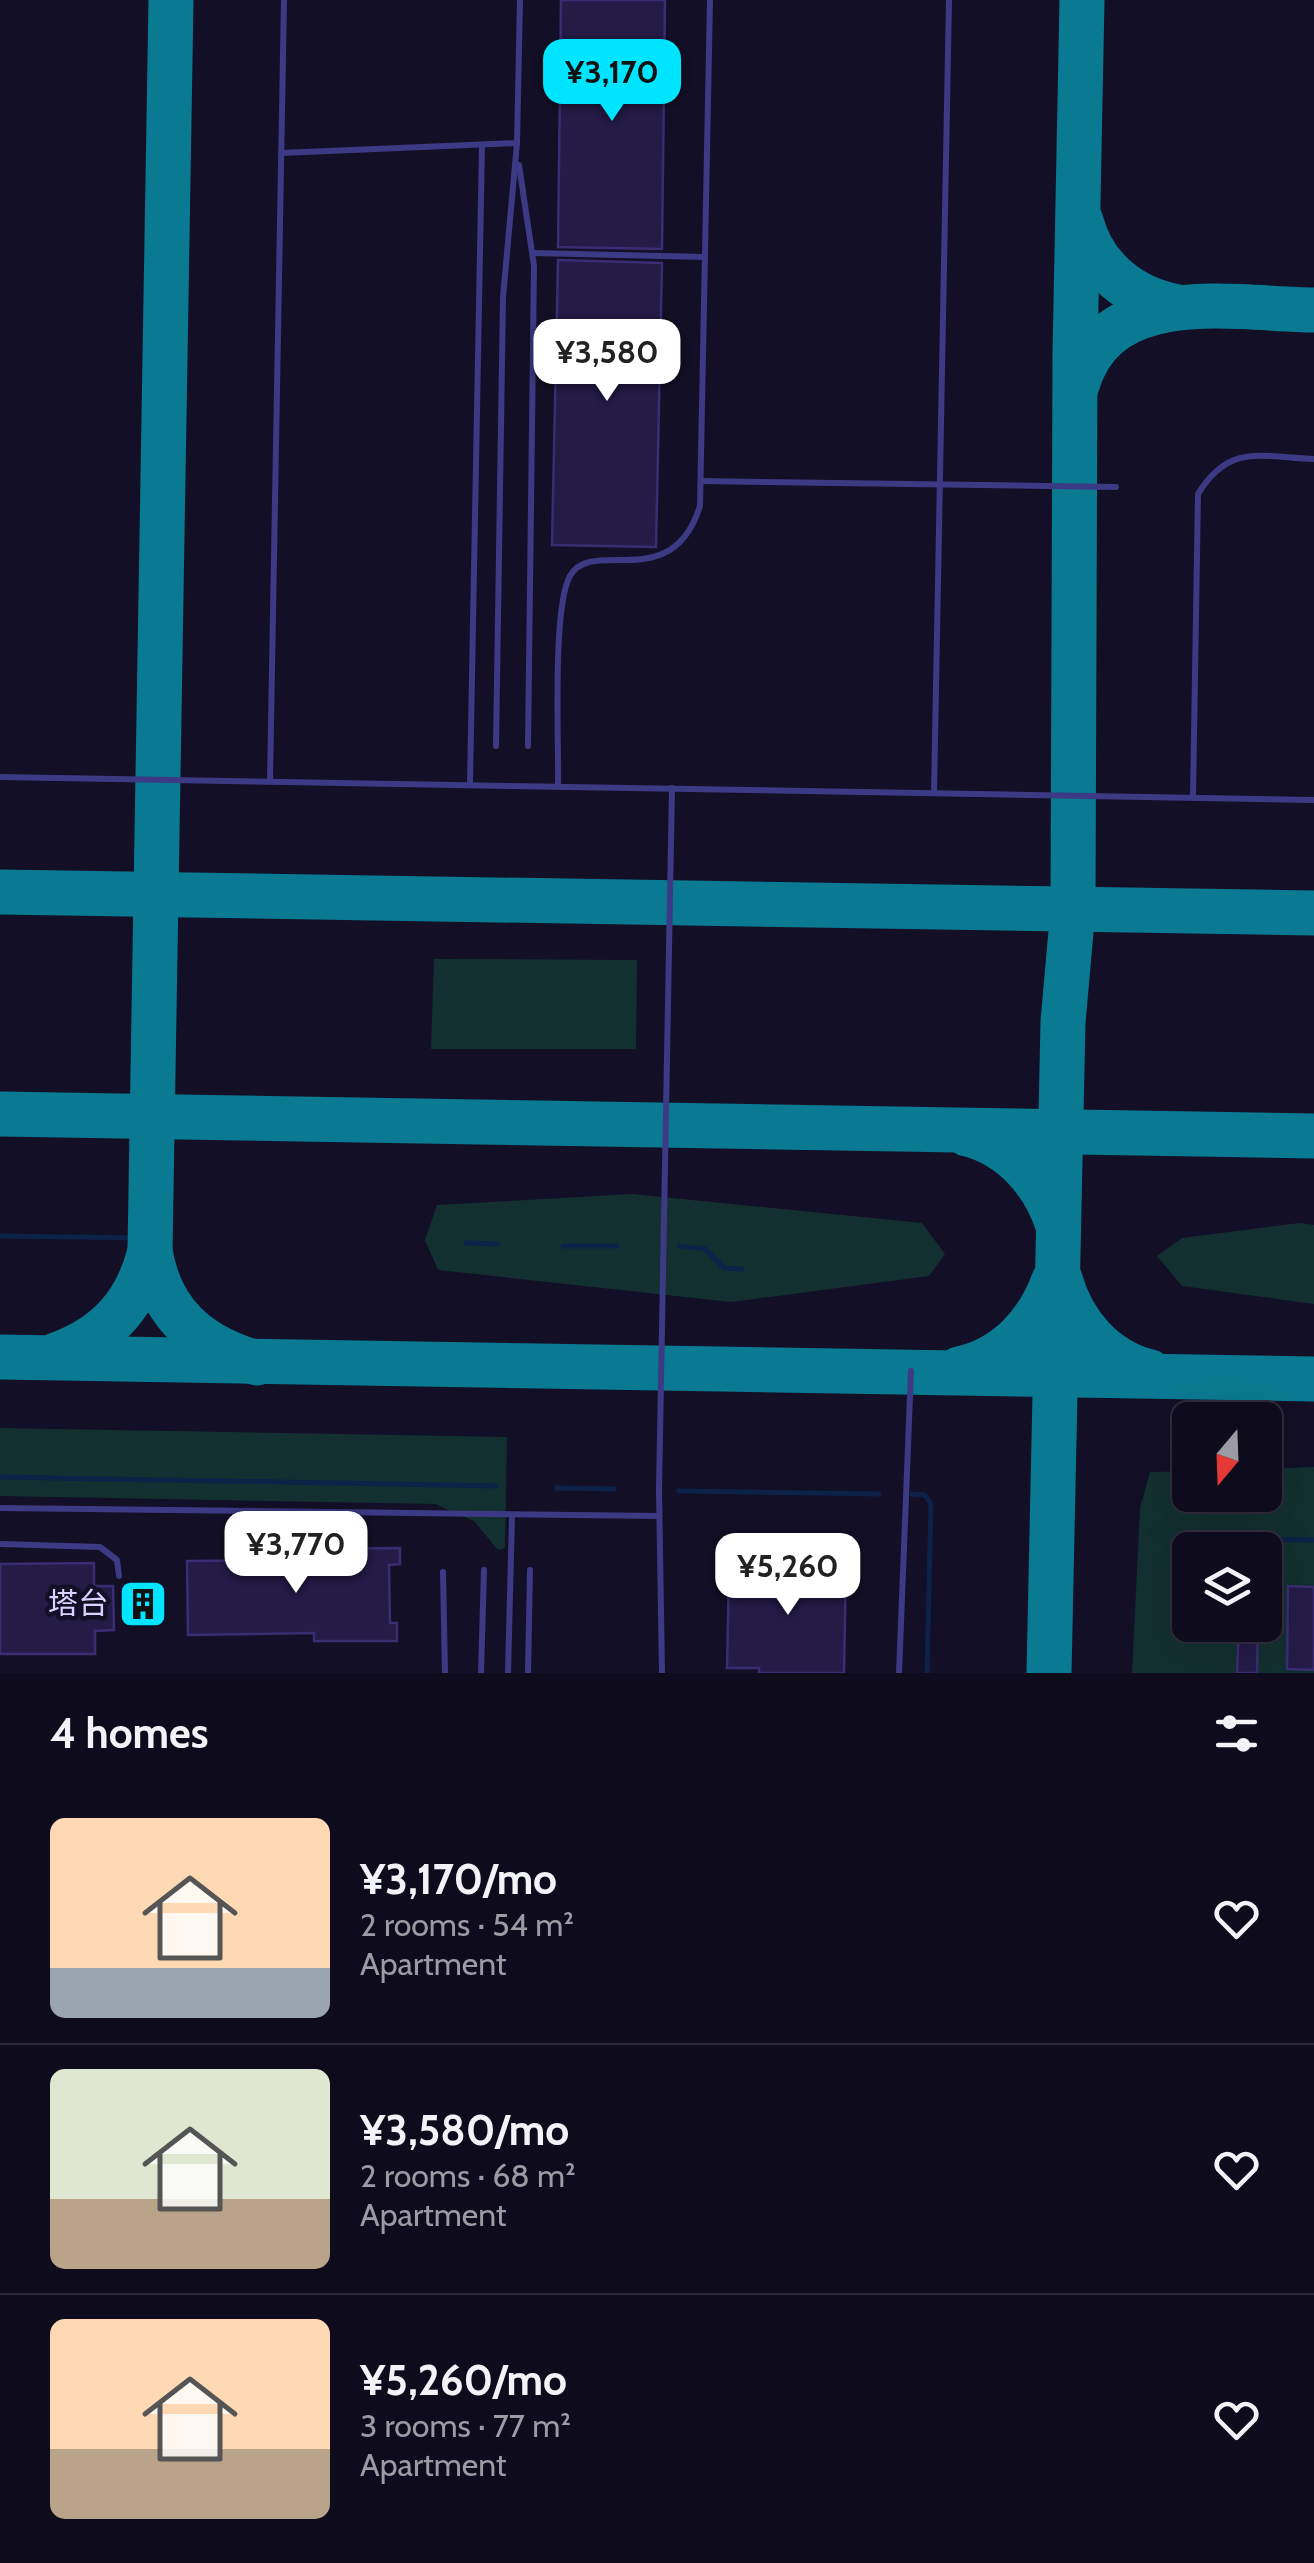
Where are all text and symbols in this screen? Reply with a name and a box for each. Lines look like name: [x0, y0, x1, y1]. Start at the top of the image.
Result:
pin: ¥3,170: [531, 39, 693, 124]
text: ¥3,170: [565, 52, 659, 91]
pin: ¥3,580: [526, 319, 688, 404]
text: ¥3,580: [555, 332, 659, 371]
north arrow: [1172, 1402, 1282, 1512]
map controls: [1172, 1402, 1282, 1642]
pin: ¥3,770: [215, 1511, 377, 1596]
text: ¥3,770: [247, 1524, 345, 1563]
button: layers: [1172, 1532, 1282, 1642]
pin: ¥5,260: [707, 1533, 869, 1618]
text: ¥5,260: [737, 1546, 839, 1585]
building icon: 塔台: [117, 1578, 169, 1630]
place label: 塔台: [48, 1585, 108, 1622]
icon: filters: [1209, 1706, 1264, 1761]
text: 4 homes: [50, 1707, 209, 1759]
text: ¥3,170/mo: [360, 1853, 557, 1905]
icon: home: [130, 1858, 250, 1978]
icon: heart: [1209, 1891, 1264, 1946]
text: 2 rooms · 54 m²: [360, 1905, 574, 1944]
text: Apartment: [360, 1944, 507, 1983]
text: ¥3,580/mo: [360, 2104, 569, 2156]
icon: home: [130, 2109, 250, 2229]
icon: heart: [1209, 2142, 1264, 2197]
text: 2 rooms · 68 m²: [360, 2156, 576, 2195]
text: Apartment: [360, 2195, 507, 2234]
text: ¥5,260/mo: [360, 2354, 567, 2406]
icon: home: [130, 2359, 250, 2479]
icon: heart: [1209, 2392, 1264, 2447]
text: 3 rooms · 77 m²: [360, 2406, 571, 2445]
text: Apartment: [360, 2445, 507, 2484]

